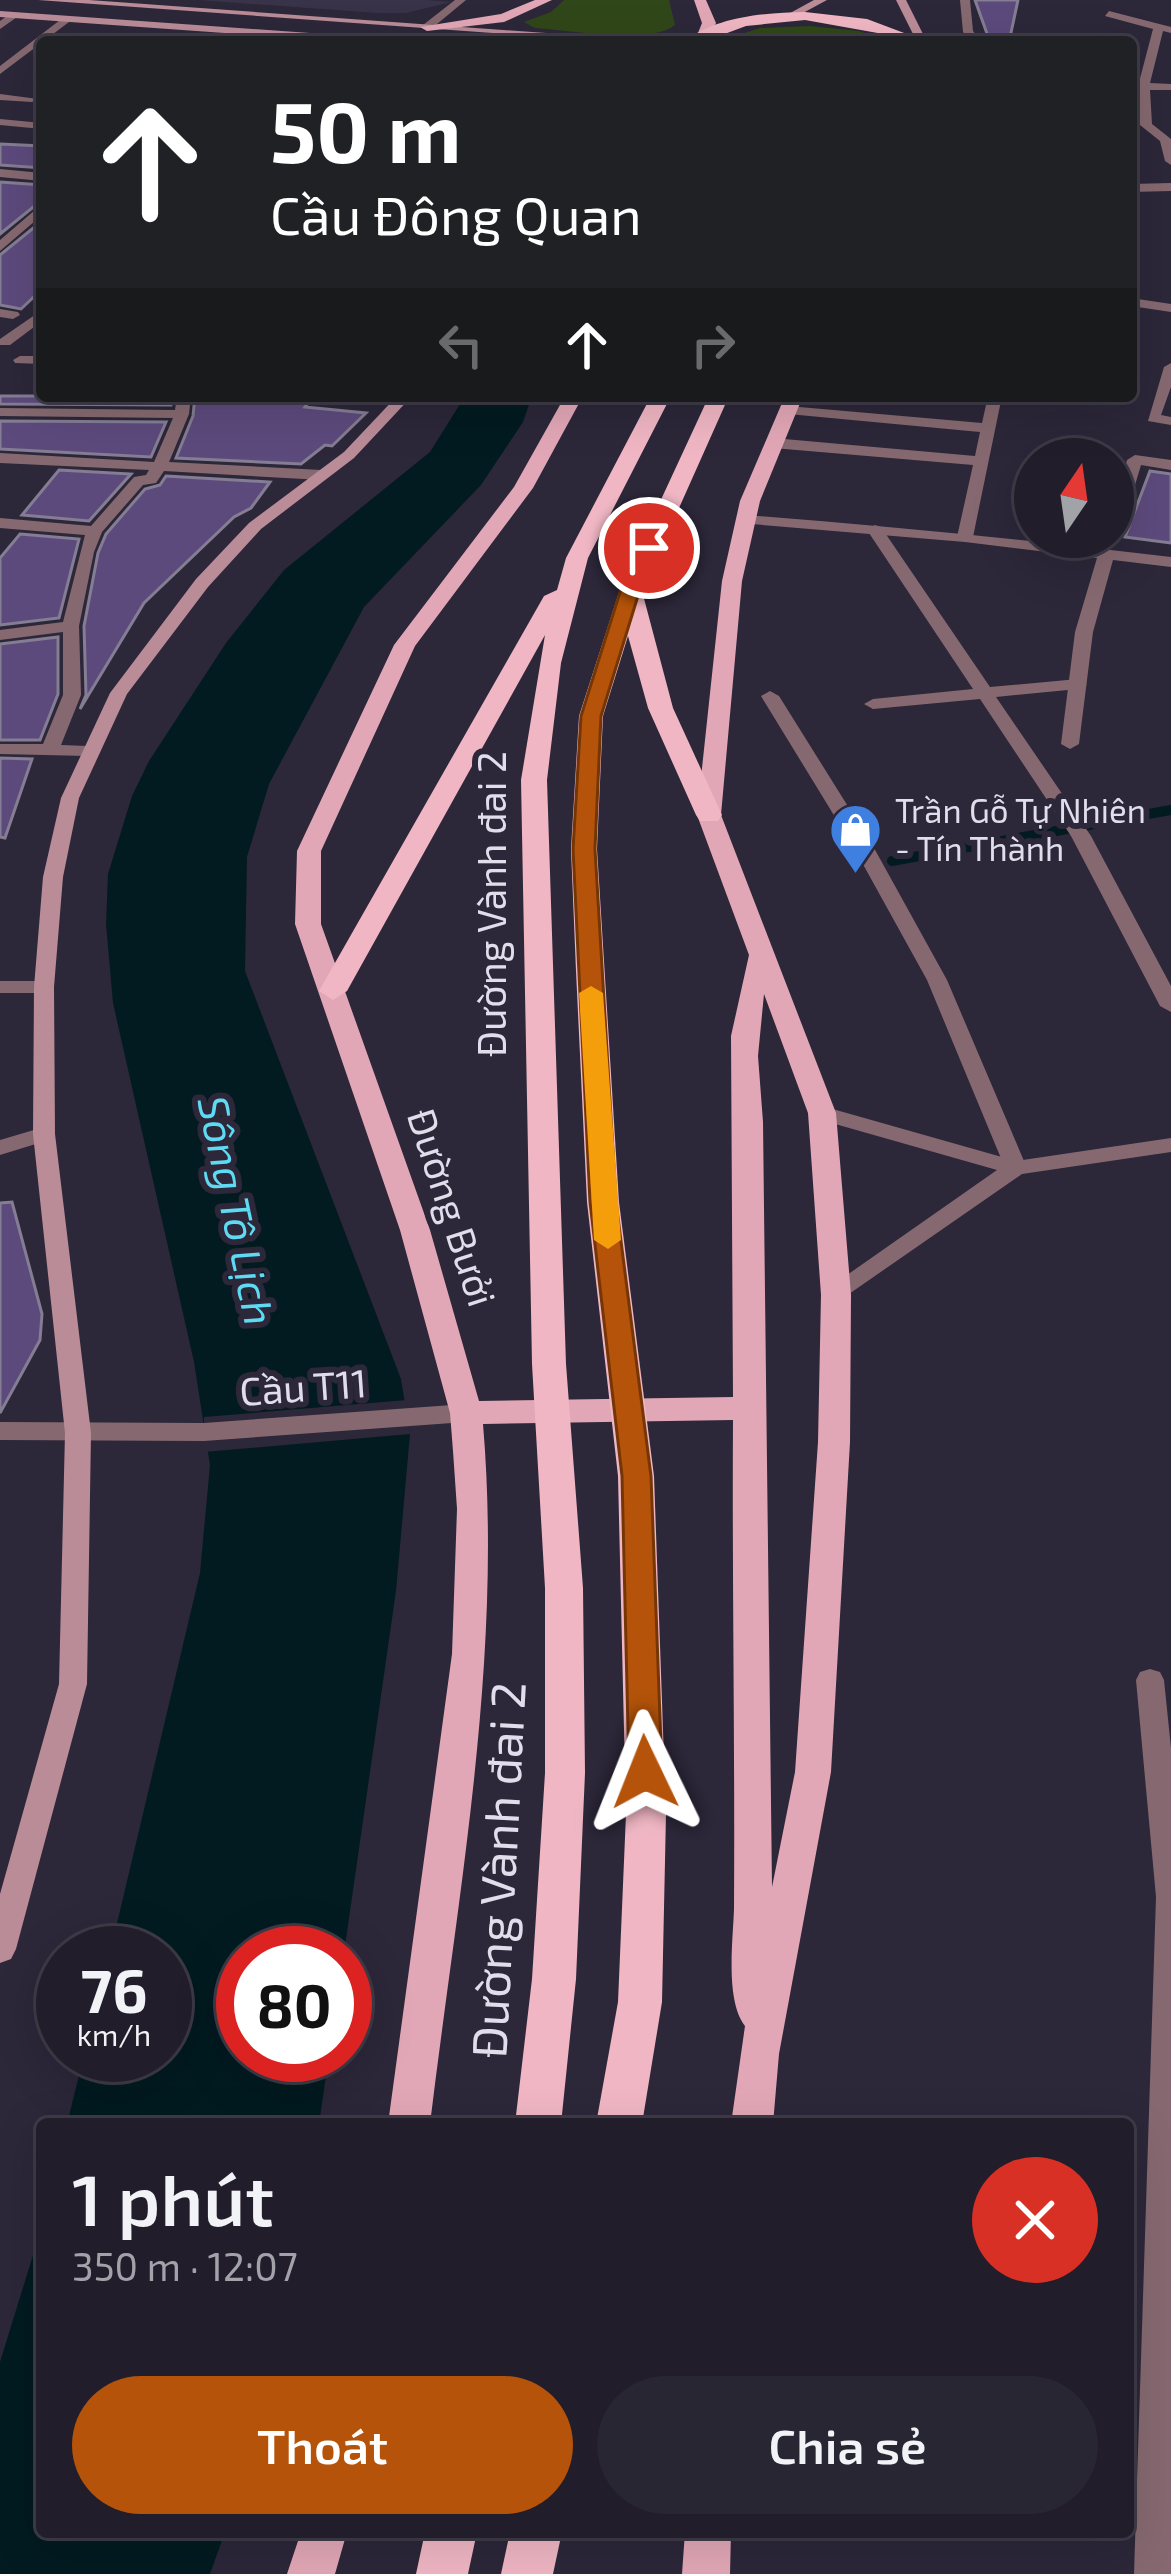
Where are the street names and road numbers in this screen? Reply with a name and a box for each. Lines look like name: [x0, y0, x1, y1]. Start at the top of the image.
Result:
street label: Đường Vành đai 2: [467, 751, 514, 1057]
street label: Đường Bưởi: [399, 1102, 507, 1312]
street label: Cầu T11: [238, 1358, 368, 1414]
street label: Đường Vành đai 2: [458, 1680, 536, 2060]

